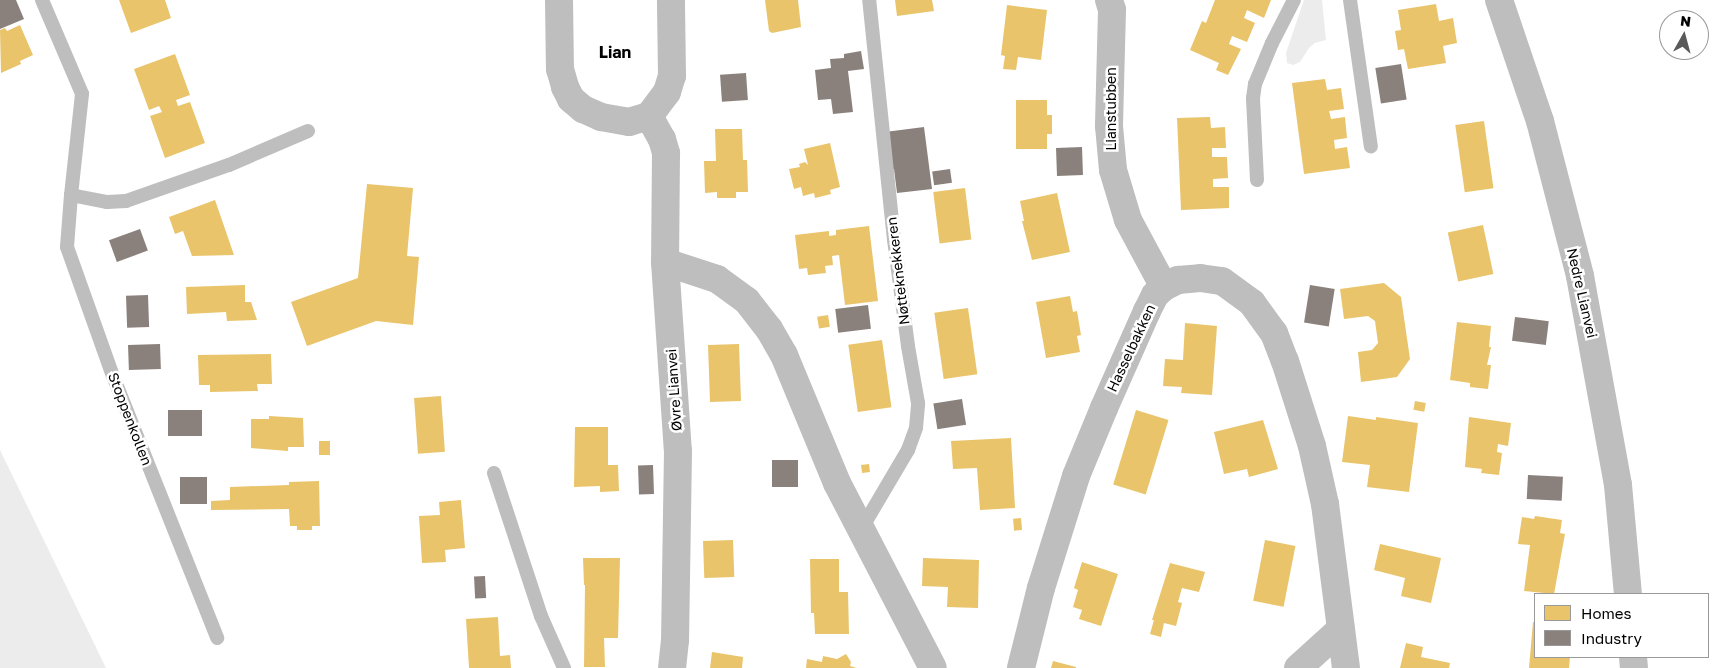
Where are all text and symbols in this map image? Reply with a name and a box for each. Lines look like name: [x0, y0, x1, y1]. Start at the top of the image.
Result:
north arrow: [1659, 10, 1709, 60]
text: N: [1679, 12, 1692, 30]
district label: Lian: [599, 42, 631, 62]
street label: Lianstubben: [1103, 67, 1119, 151]
street label: Nøtteknekkeren: [883, 216, 913, 326]
street label: Nedre Lianvei: [1563, 246, 1601, 340]
street label: Hasselbakken: [1103, 302, 1159, 394]
street label: Øvre Lianvei: [663, 348, 685, 432]
street label: Stoppenkollen: [105, 370, 155, 468]
legend: [1534, 593, 1709, 658]
text: Homes: [1581, 604, 1631, 622]
text: Industry: [1581, 629, 1642, 647]

